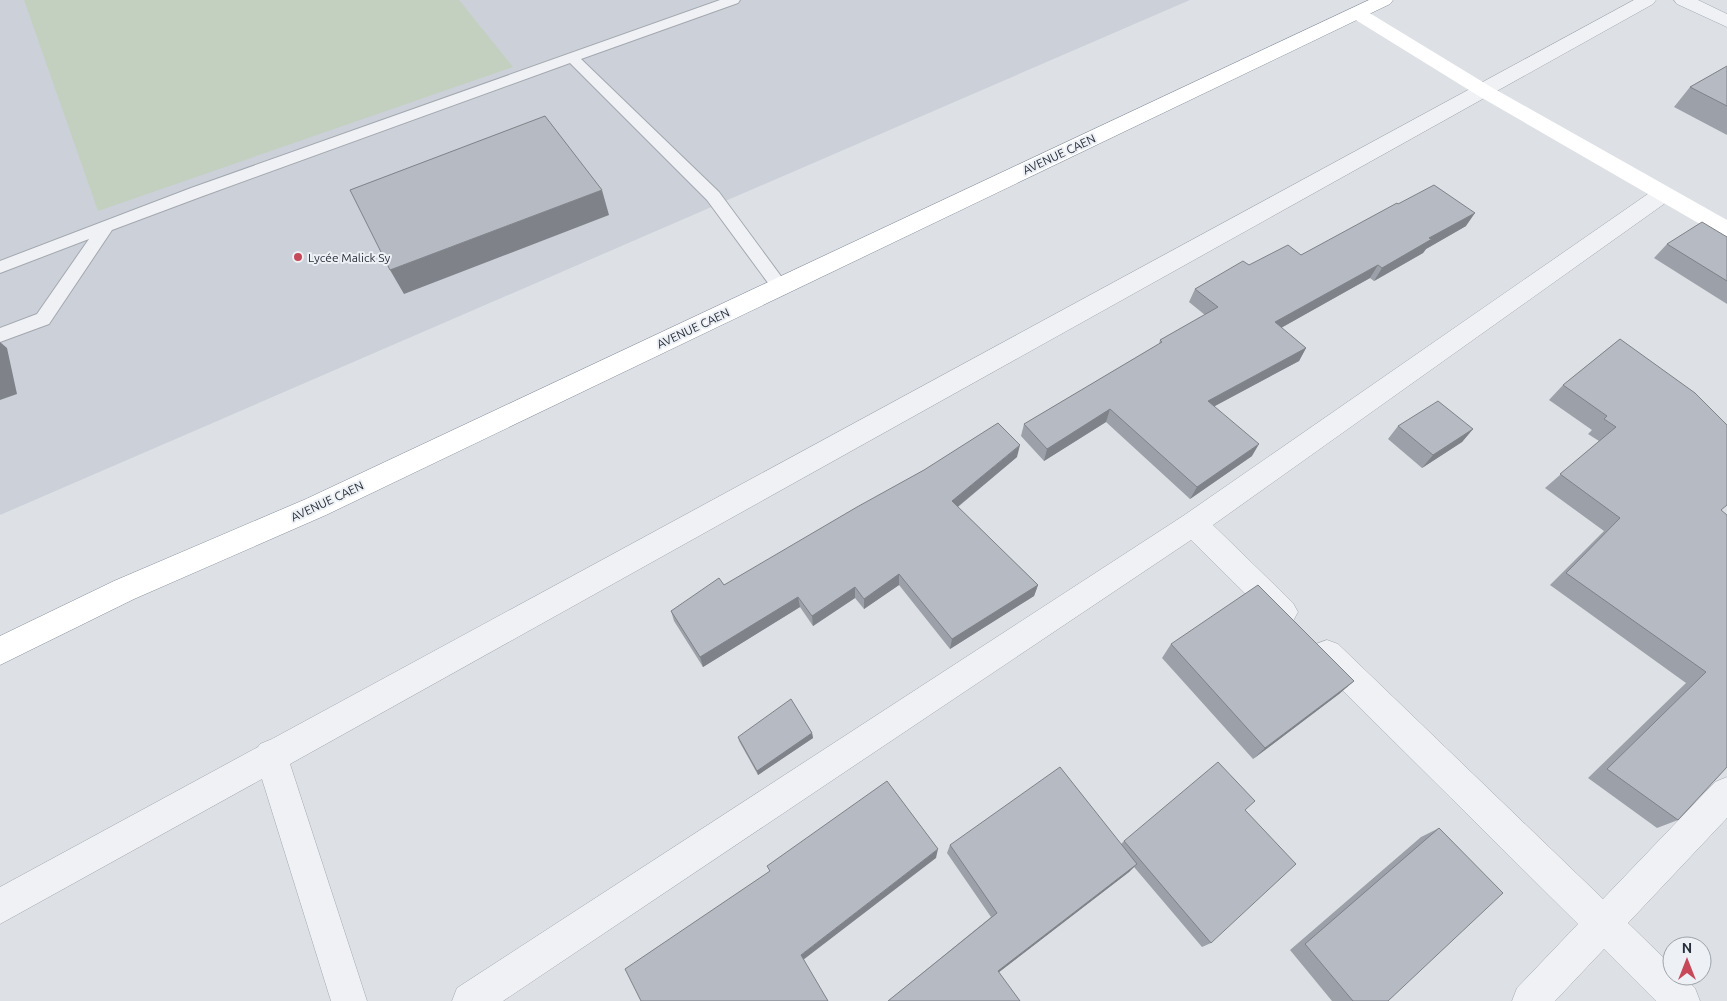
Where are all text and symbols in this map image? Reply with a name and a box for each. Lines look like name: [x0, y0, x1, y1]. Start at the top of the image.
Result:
street label: AVENUE CAEN: [1021, 132, 1097, 176]
marker: Lycée Malick Sy: [292, 251, 304, 263]
place label: Lycée Malick Sy: [308, 251, 390, 264]
street label: AVENUE CAEN: [655, 306, 731, 350]
street label: AVENUE CAEN: [289, 479, 365, 523]
north arrow: [1662, 936, 1712, 986]
text: N: [1682, 940, 1692, 956]

